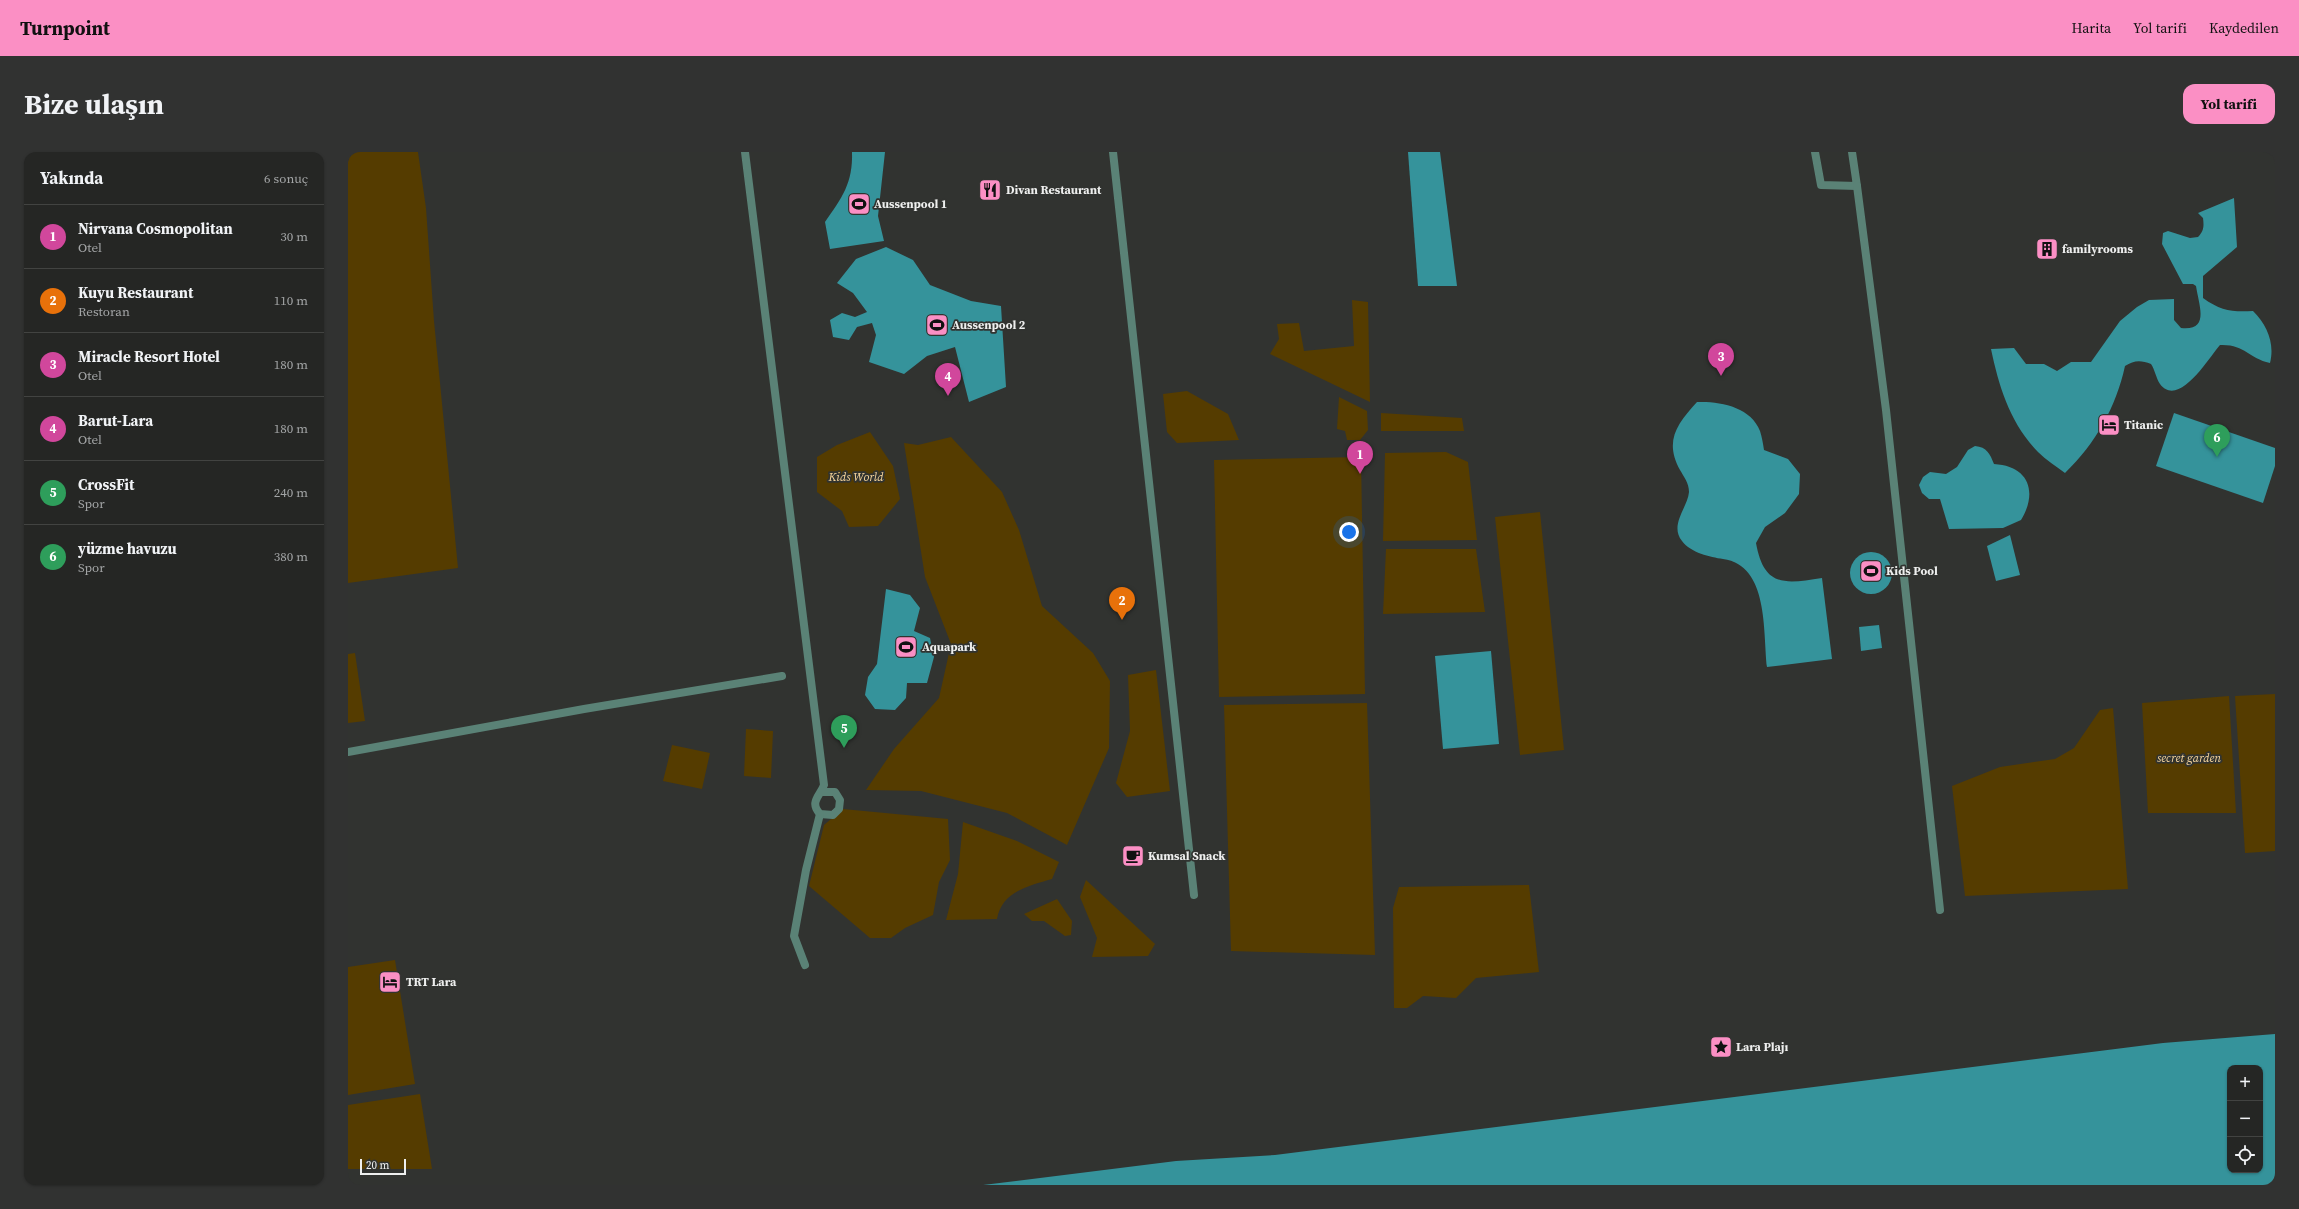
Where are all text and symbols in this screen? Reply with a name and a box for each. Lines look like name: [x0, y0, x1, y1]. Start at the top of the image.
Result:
text: Turnpoint: [20, 15, 110, 41]
text: Harita: [2072, 18, 2111, 38]
text: Yol tarifi: [2133, 18, 2187, 38]
text: Kaydedilen: [2209, 18, 2279, 38]
button: Yol tarifi: [2183, 84, 2275, 124]
text: Bize ulaşın: [24, 85, 164, 123]
text: Yakında: [40, 166, 103, 190]
text: 6 sonuç: [264, 170, 308, 187]
restaurant icon: Divan Restaurant: [977, 177, 1003, 203]
place label: Divan Restaurant: [1006, 182, 1102, 198]
sports icon: Aussenpool 1: [846, 191, 872, 217]
place label: Aussenpool 1: [874, 196, 947, 212]
text: Nirvana Cosmopolitan: [78, 218, 233, 239]
text: 1: [49, 228, 57, 245]
text: 30 m: [280, 228, 308, 245]
building icon: familyrooms: [2034, 236, 2060, 262]
text: Otel: [78, 239, 102, 256]
place label: familyrooms: [2062, 241, 2133, 257]
text: Kuyu Restaurant: [78, 282, 193, 303]
text: 2: [49, 292, 57, 309]
text: 110 m: [274, 292, 308, 309]
text: Restoran: [78, 303, 130, 320]
sports icon: Aussenpool 2: [924, 312, 950, 338]
place label: Aussenpool 2: [952, 317, 1026, 333]
pin: 3: [1708, 343, 1734, 376]
text: Miracle Resort Hotel: [78, 346, 220, 367]
text: 3: [49, 356, 57, 373]
text: 180 m: [274, 356, 308, 373]
pin: 4: [935, 363, 961, 396]
text: Otel: [78, 367, 102, 384]
text: Barut-Lara: [78, 410, 153, 431]
hotel icon: Titanic: [2096, 412, 2122, 438]
place label: Titanic: [2124, 417, 2163, 433]
text: 4: [49, 420, 57, 437]
text: 180 m: [274, 420, 308, 437]
pin: 6: [2204, 424, 2230, 457]
text: Otel: [78, 431, 102, 448]
pin: 1: [1347, 441, 1373, 474]
park label: Kids World: [827, 469, 884, 485]
text: CrossFit: [78, 474, 134, 495]
text: 5: [49, 484, 57, 501]
text: 240 m: [274, 484, 308, 501]
text: Spor: [78, 495, 105, 512]
your location: [1339, 522, 1359, 542]
text: yüzme havuzu: [78, 538, 177, 559]
text: 6: [49, 548, 57, 565]
text: 380 m: [274, 548, 308, 565]
sports icon: Kids Pool: [1858, 558, 1884, 584]
text: Spor: [78, 559, 105, 576]
place label: Kids Pool: [1886, 563, 1938, 579]
pin: 2: [1109, 587, 1135, 620]
sports icon: Aquapark: [893, 634, 919, 660]
place label: Aquapark: [922, 639, 977, 655]
pin: 5: [831, 715, 857, 748]
park label: secret garden: [2157, 750, 2221, 766]
cafe icon: Kumsal Snack: [1120, 843, 1146, 869]
place label: Kumsal Snack: [1148, 848, 1226, 864]
hotel icon: TRT Lara: [377, 969, 403, 995]
place label: TRT Lara: [406, 974, 457, 990]
place icon: Lara Plajı: [1708, 1034, 1734, 1060]
place label: Lara Plajı: [1736, 1039, 1789, 1055]
map controls: [2227, 1065, 2263, 1173]
button: +: [2227, 1065, 2263, 1101]
button: −: [2227, 1101, 2263, 1137]
button: locate: [2227, 1137, 2263, 1173]
scale bar: [360, 1157, 406, 1176]
text: 20 m: [366, 1158, 389, 1173]

